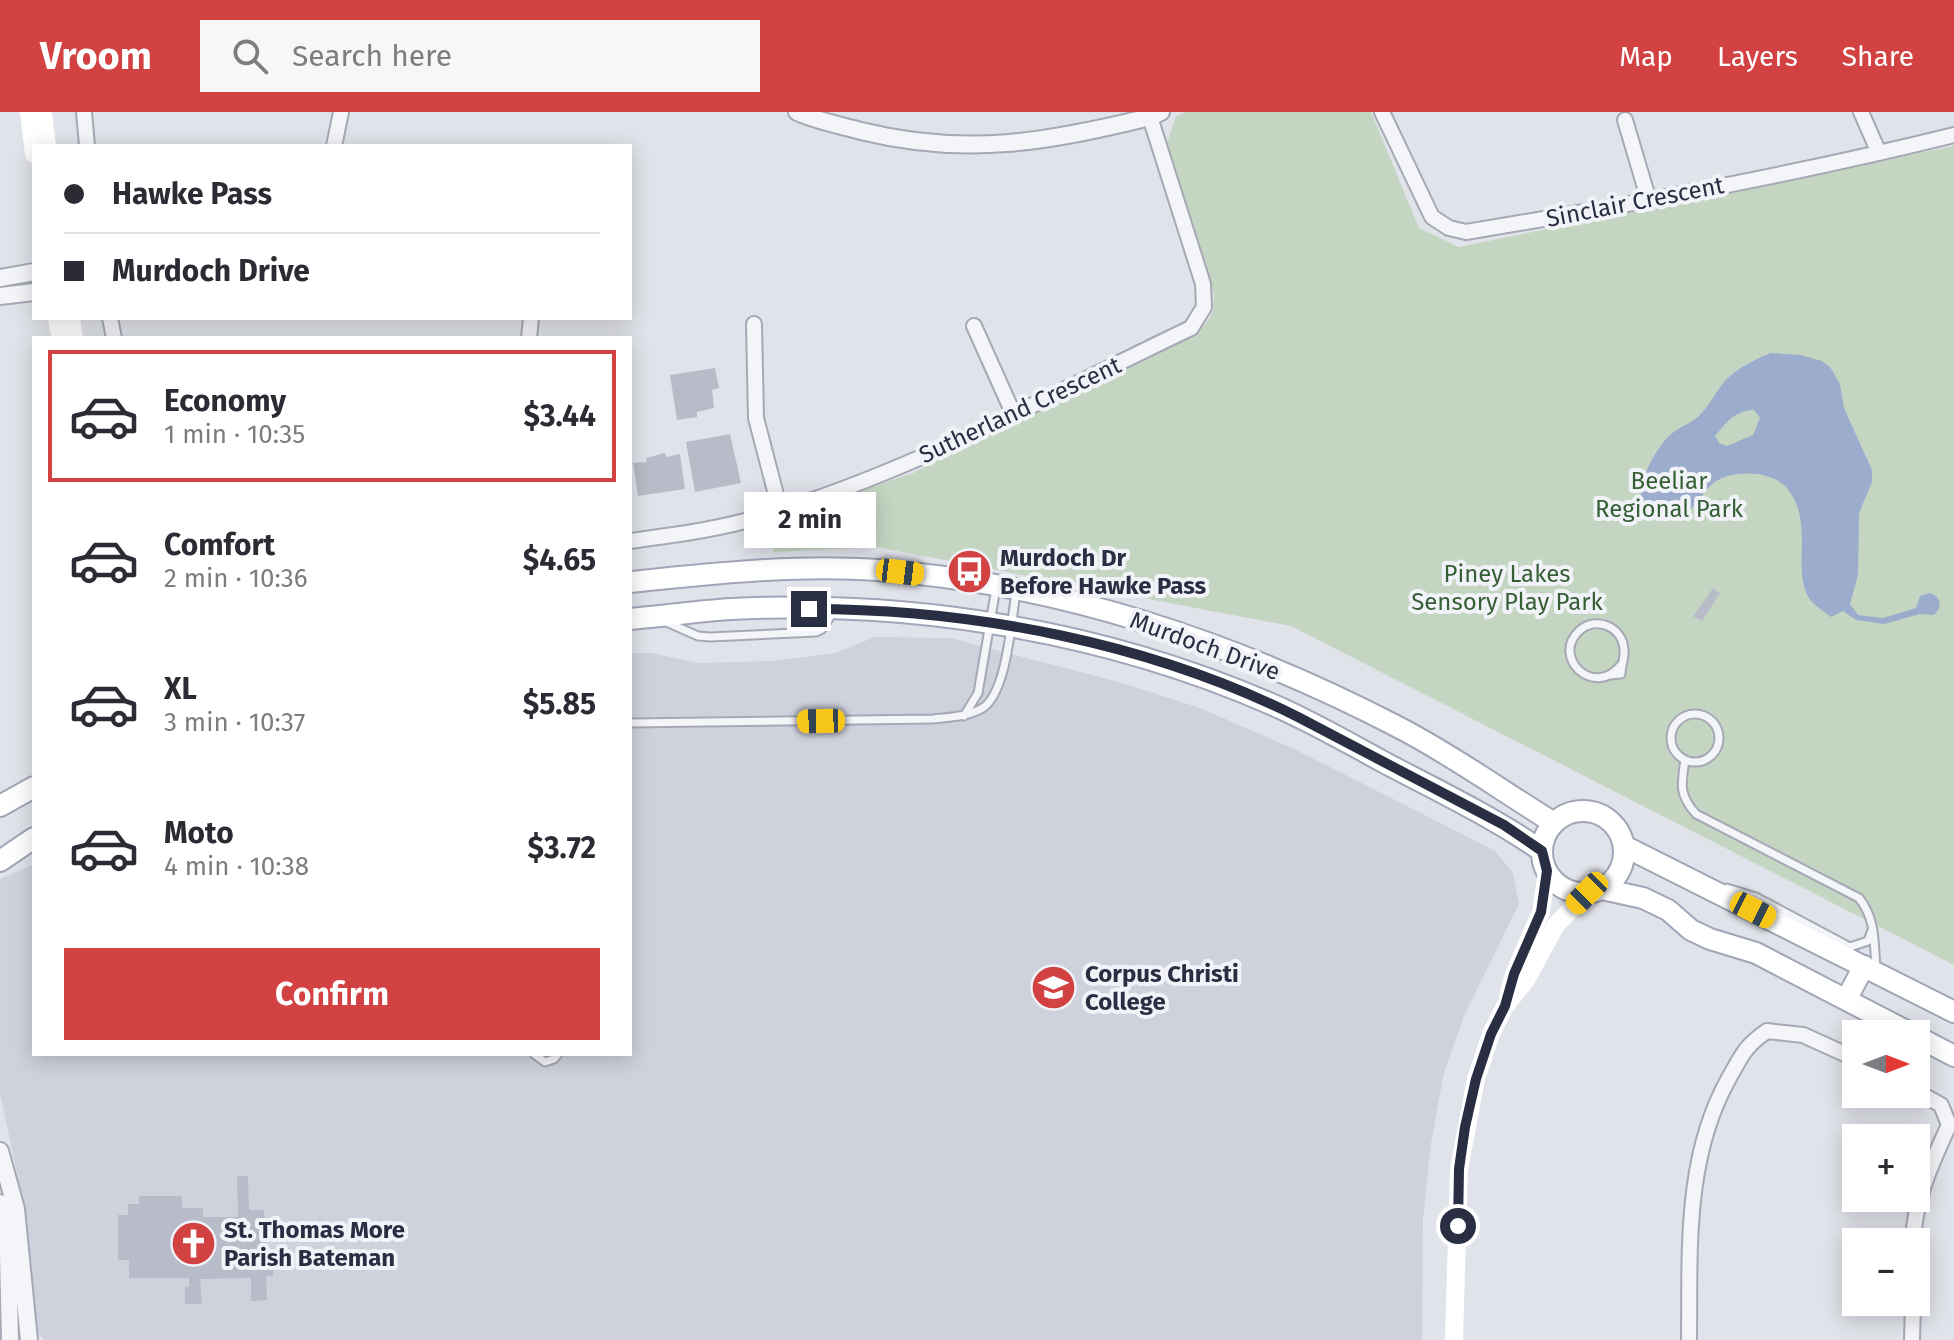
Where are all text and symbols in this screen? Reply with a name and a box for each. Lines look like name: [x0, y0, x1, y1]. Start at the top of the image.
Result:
search box: [200, 20, 760, 92]
text: Vroom: [40, 33, 152, 79]
icon: search: [228, 34, 272, 78]
text: Search here: [292, 38, 452, 74]
text: Map: [1619, 40, 1673, 73]
text: Layers: [1717, 40, 1798, 73]
text: Share: [1842, 40, 1914, 73]
street label: Sinclair Crescent: [1544, 171, 1727, 233]
text: Hawke Pass: [112, 176, 272, 212]
text: Murdoch Drive: [112, 253, 310, 289]
street label: Sutherland Crescent: [915, 351, 1126, 469]
icon: car: [68, 380, 140, 452]
text: Economy: [164, 383, 286, 419]
text: $3.44: [523, 398, 596, 434]
text: 1 min · 10:35: [164, 419, 305, 450]
park label: Beeliar Regional Park: [1595, 467, 1744, 523]
callout: 2 min: [743, 493, 875, 549]
text: 2 min: [778, 504, 842, 535]
icon: car: [68, 524, 140, 596]
text: Comfort: [164, 527, 275, 563]
text: $4.65: [523, 542, 596, 578]
place label: Murdoch Dr Before Hawke Pass: [1000, 544, 1207, 600]
bus stop icon: Murdoch Dr Before Hawke Pass: [945, 548, 993, 596]
car: [875, 557, 925, 587]
park label: Piney Lakes Sensory Play Park: [1411, 560, 1604, 616]
text: 2 min · 10:36: [164, 563, 308, 594]
route end: [791, 591, 827, 627]
street label: Murdoch Drive: [1126, 606, 1284, 686]
icon: car: [68, 668, 140, 740]
text: XL: [164, 671, 197, 707]
text: $5.85: [523, 686, 596, 722]
text: 3 min · 10:37: [164, 707, 305, 738]
car: [797, 709, 845, 733]
icon: car: [68, 812, 140, 884]
text: Moto: [164, 815, 234, 851]
text: $3.72: [527, 830, 596, 866]
text: 4 min · 10:38: [164, 851, 309, 882]
car: [1562, 868, 1612, 918]
car: [1726, 888, 1780, 932]
button: Confirm: [64, 948, 600, 1040]
place label: Corpus Christi College: [1085, 960, 1239, 1016]
school or university icon: Corpus Christi College: [1030, 964, 1078, 1012]
north arrow: [1842, 1020, 1930, 1108]
map controls: [1842, 1020, 1930, 1316]
button: +: [1842, 1124, 1930, 1212]
route start: [1440, 1208, 1476, 1244]
place label: St. Thomas More Parish Bateman: [224, 1216, 405, 1272]
church icon: St. Thomas More Parish Bateman: [169, 1220, 217, 1268]
button: −: [1842, 1228, 1930, 1316]

